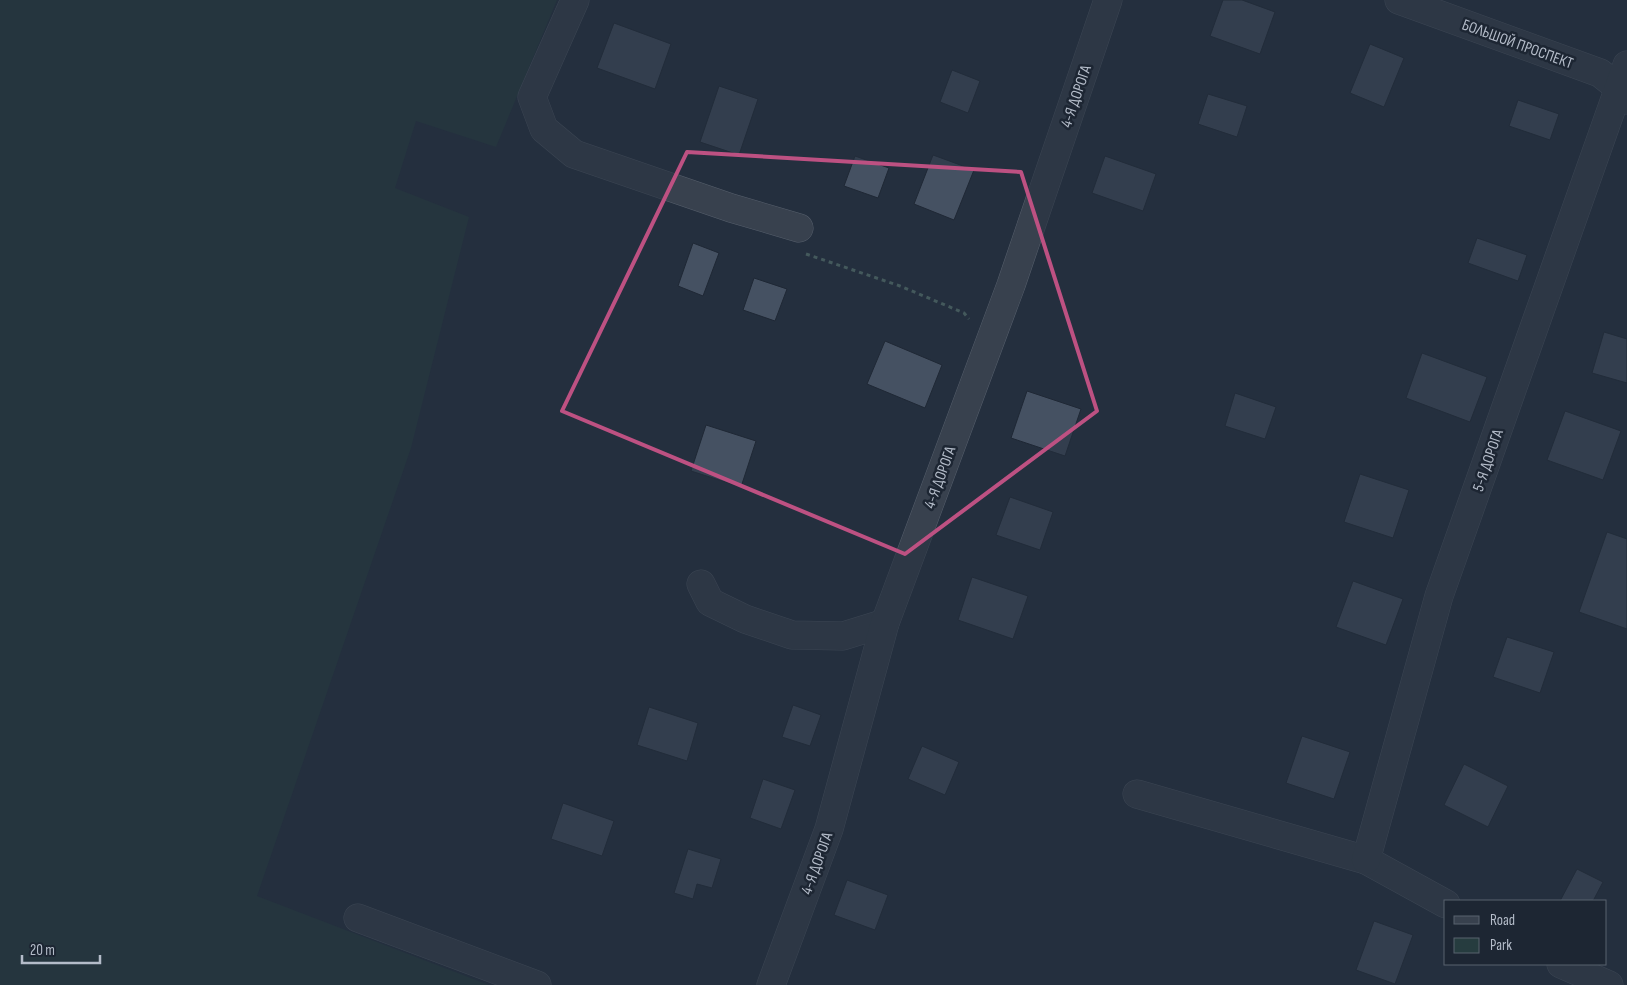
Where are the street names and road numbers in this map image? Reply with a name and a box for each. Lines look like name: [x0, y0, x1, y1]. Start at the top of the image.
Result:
street label: БОЛЬШОЙ ПРОСПЕКТ: [1459, 15, 1576, 74]
street label: 4-Я ДОРОГА: [1057, 63, 1096, 130]
street label: 5-Я ДОРОГА: [1469, 427, 1508, 494]
street label: 4-Я ДОРОГА: [920, 444, 960, 511]
street label: 4-Я ДОРОГА: [797, 830, 837, 897]

